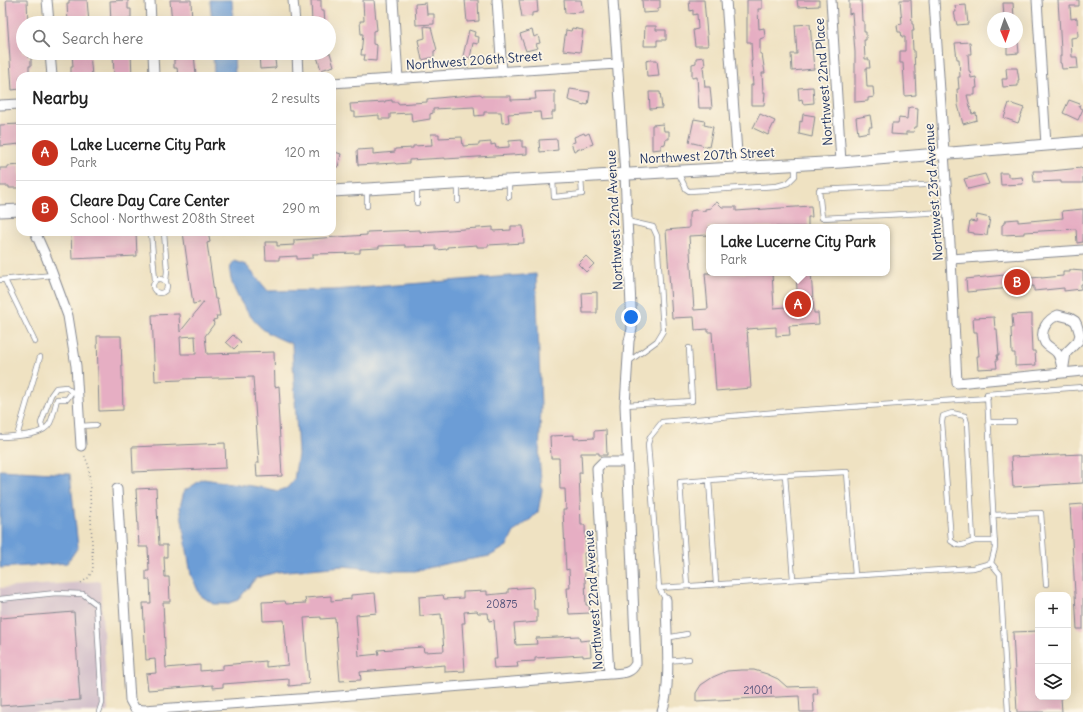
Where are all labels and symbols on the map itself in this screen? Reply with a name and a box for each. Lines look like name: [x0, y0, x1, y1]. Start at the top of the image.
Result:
north arrow: [987, 12, 1023, 48]
street label: Northwest 22nd Place: [811, 18, 836, 146]
street label: Northwest 206th Street: [405, 47, 543, 74]
street label: Northwest 23rd Avenue: [920, 123, 947, 261]
street label: Northwest 207th Street: [639, 143, 776, 168]
street label: Northwest 22nd Avenue: [602, 150, 627, 290]
pin: B: [1004, 267, 1030, 297]
pin: A: [785, 289, 811, 319]
your location: [621, 307, 641, 327]
street label: Northwest 22nd Avenue: [580, 530, 607, 670]
house number: 20875: [486, 597, 518, 611]
house number: 21001: [743, 683, 773, 697]

